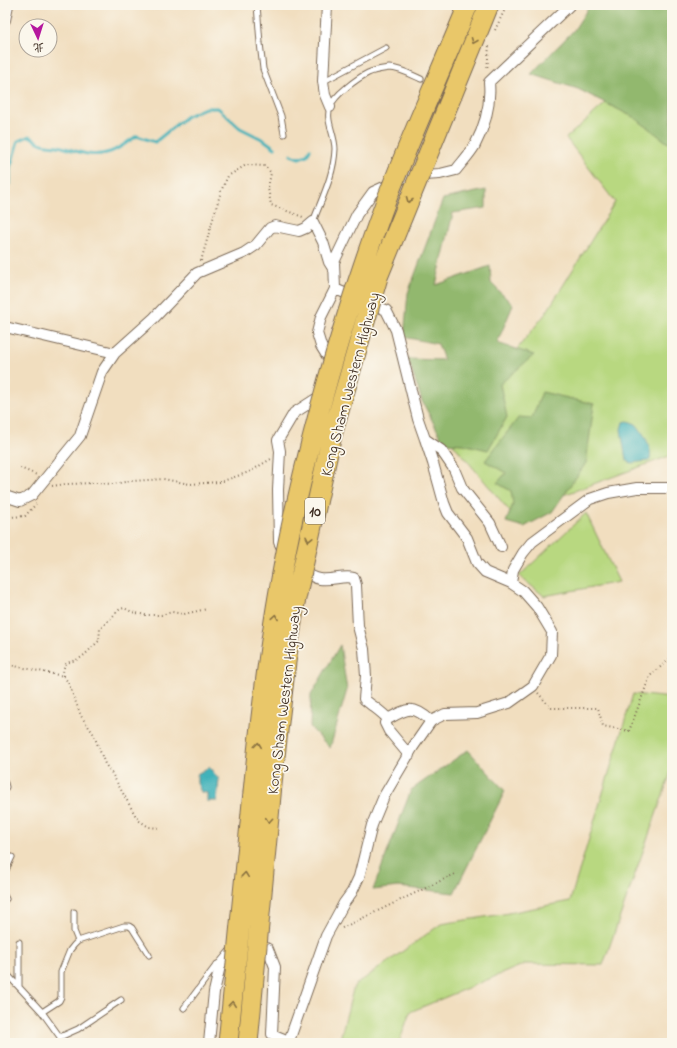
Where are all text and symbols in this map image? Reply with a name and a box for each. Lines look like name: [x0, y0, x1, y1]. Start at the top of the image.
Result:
north arrow: [18, 18, 58, 58]
one-way arrow: [471, 37, 479, 44]
text: 北: [33, 39, 45, 55]
one-way arrow: [406, 197, 414, 204]
street label: Kong Sham Western Highway: [315, 290, 387, 479]
road number: 10: [305, 498, 325, 524]
one-way arrow: [306, 536, 314, 542]
street label: Kong Sham Western Highway: [262, 605, 308, 796]
one-way arrow: [270, 614, 279, 620]
one-way arrow: [253, 742, 262, 749]
one-way arrow: [264, 817, 273, 823]
one-way arrow: [240, 872, 249, 878]
one-way arrow: [227, 1001, 236, 1007]

